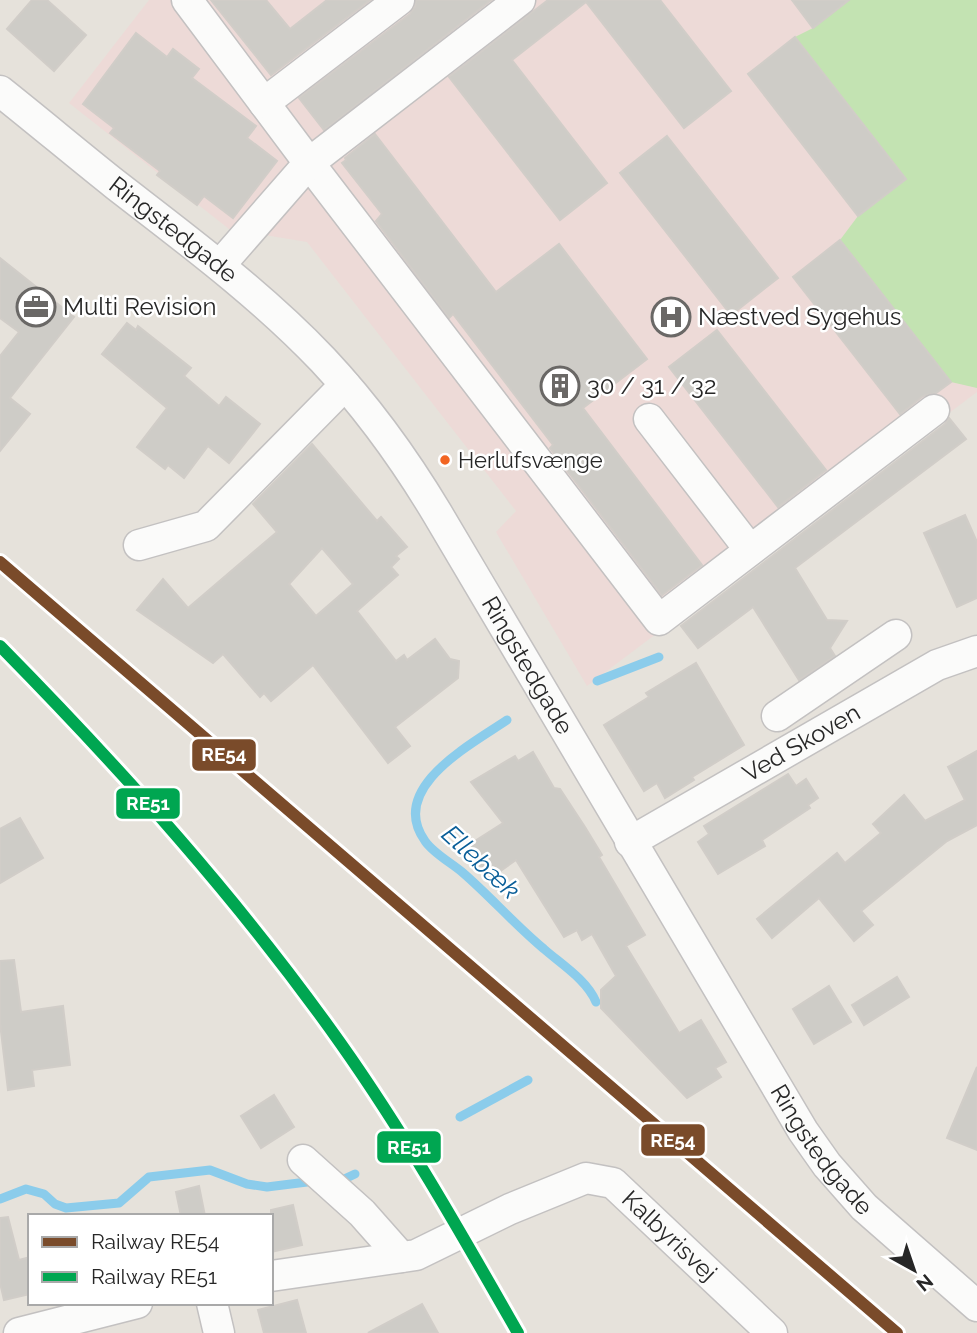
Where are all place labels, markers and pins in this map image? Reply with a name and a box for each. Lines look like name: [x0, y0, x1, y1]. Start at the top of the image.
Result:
office icon: Multi Revision: [15, 286, 57, 328]
place label: Multi Revision: [63, 292, 216, 321]
hospital icon: Næstved Sygehus: [650, 296, 692, 338]
place label: Næstved Sygehus: [698, 302, 901, 331]
building icon: 30 / 31 / 32: [539, 365, 581, 407]
place label: 30 / 31 / 32: [587, 371, 716, 400]
place label: Herlufsvænge: [458, 447, 603, 473]
marker: Herlufsvænge: [438, 453, 452, 467]

